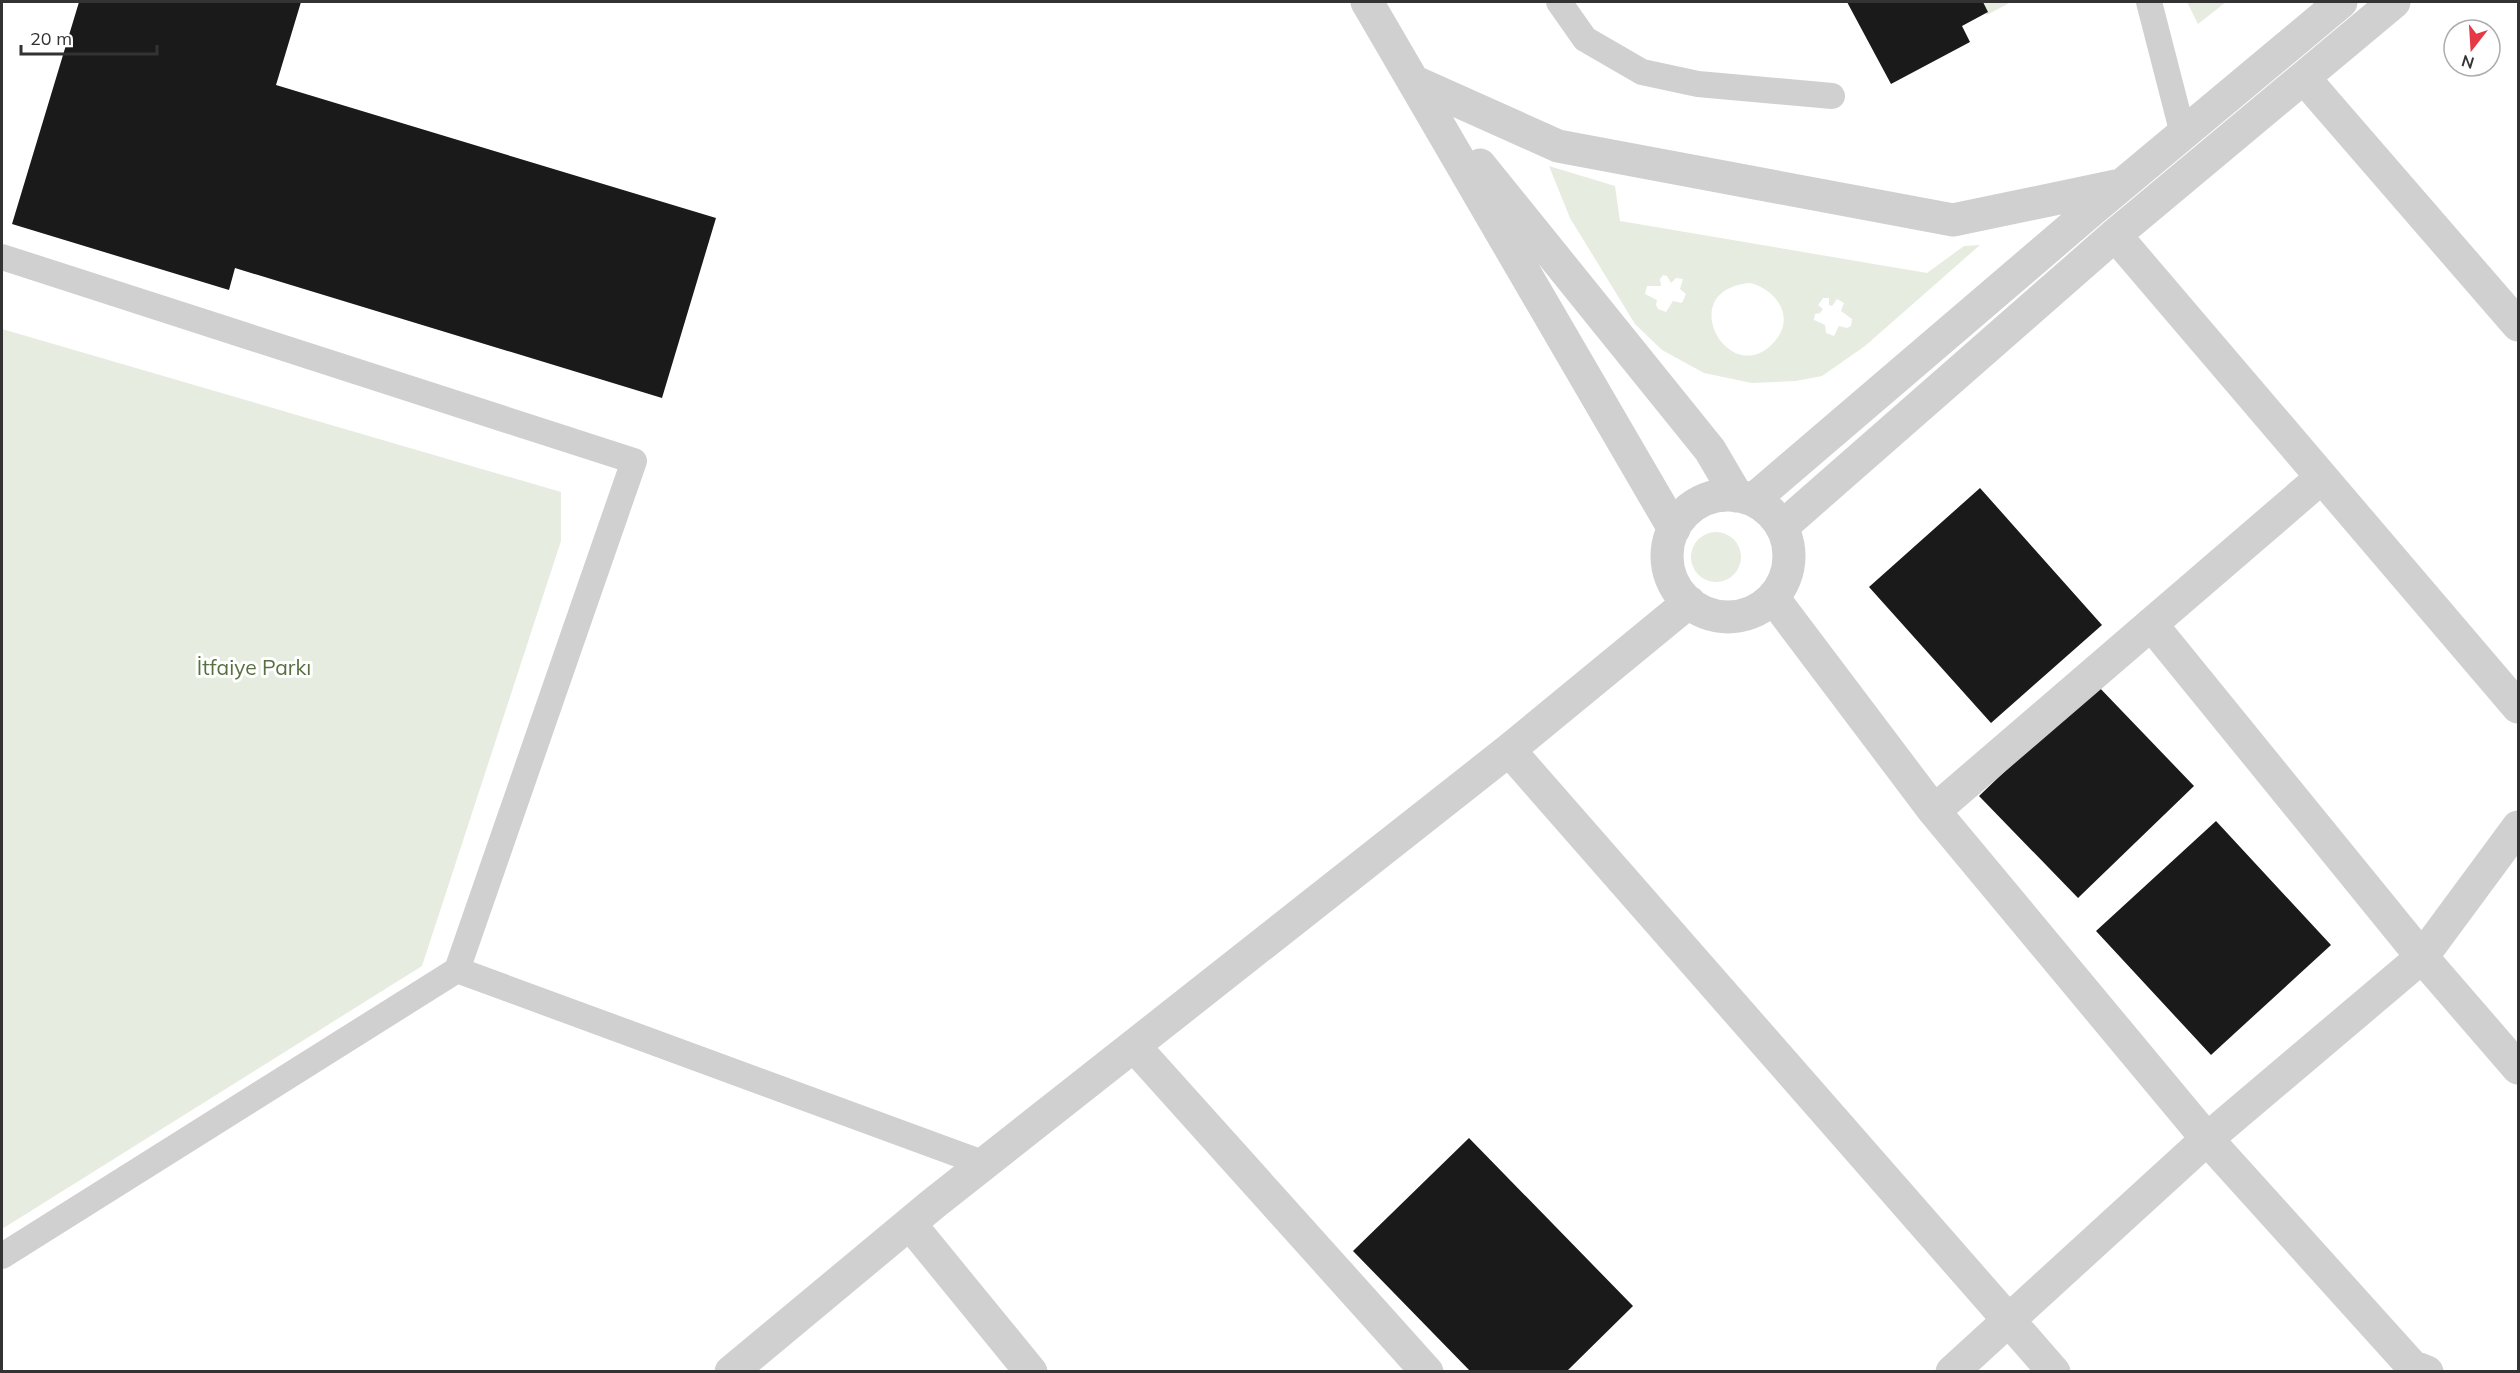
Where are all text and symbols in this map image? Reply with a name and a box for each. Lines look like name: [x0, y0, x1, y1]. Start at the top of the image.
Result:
scale bar: [21, 18, 158, 56]
north arrow: [2442, 18, 2502, 78]
text: 20 m: [30, 27, 72, 50]
text: N: [2459, 51, 2476, 74]
park label: İtfaiye Parkı: [197, 654, 311, 680]

